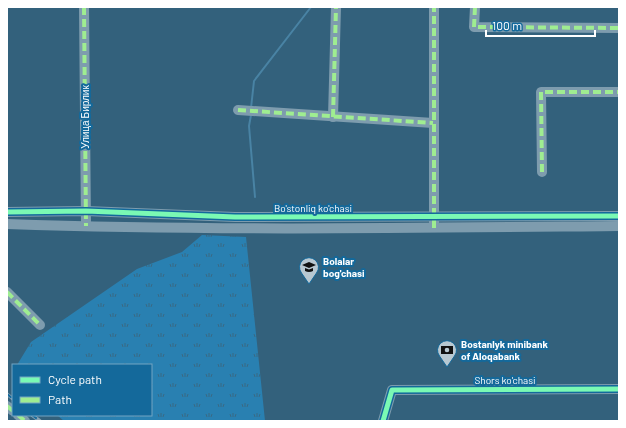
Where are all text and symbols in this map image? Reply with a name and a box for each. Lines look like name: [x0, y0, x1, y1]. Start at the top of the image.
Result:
scale bar: [486, 12, 595, 38]
text: 100 m: [492, 18, 522, 32]
street label: Улица Бирлик: [79, 85, 91, 149]
street label: Bo'stonliq ko'chasi: [274, 202, 352, 214]
place label: Bolalar bog'chasi: [323, 255, 365, 279]
school or university icon: Bolalar bog'chasi: [298, 256, 320, 284]
place label: Bostanlyk minibank of Aloqabank: [461, 338, 548, 362]
bank icon: Bostanlyk minibank of Aloqabank: [436, 339, 458, 367]
legend: [12, 364, 152, 416]
text: Cycle path: [48, 372, 102, 386]
street label: Shors ko'chasi: [474, 374, 536, 386]
text: Path: [48, 392, 72, 406]

